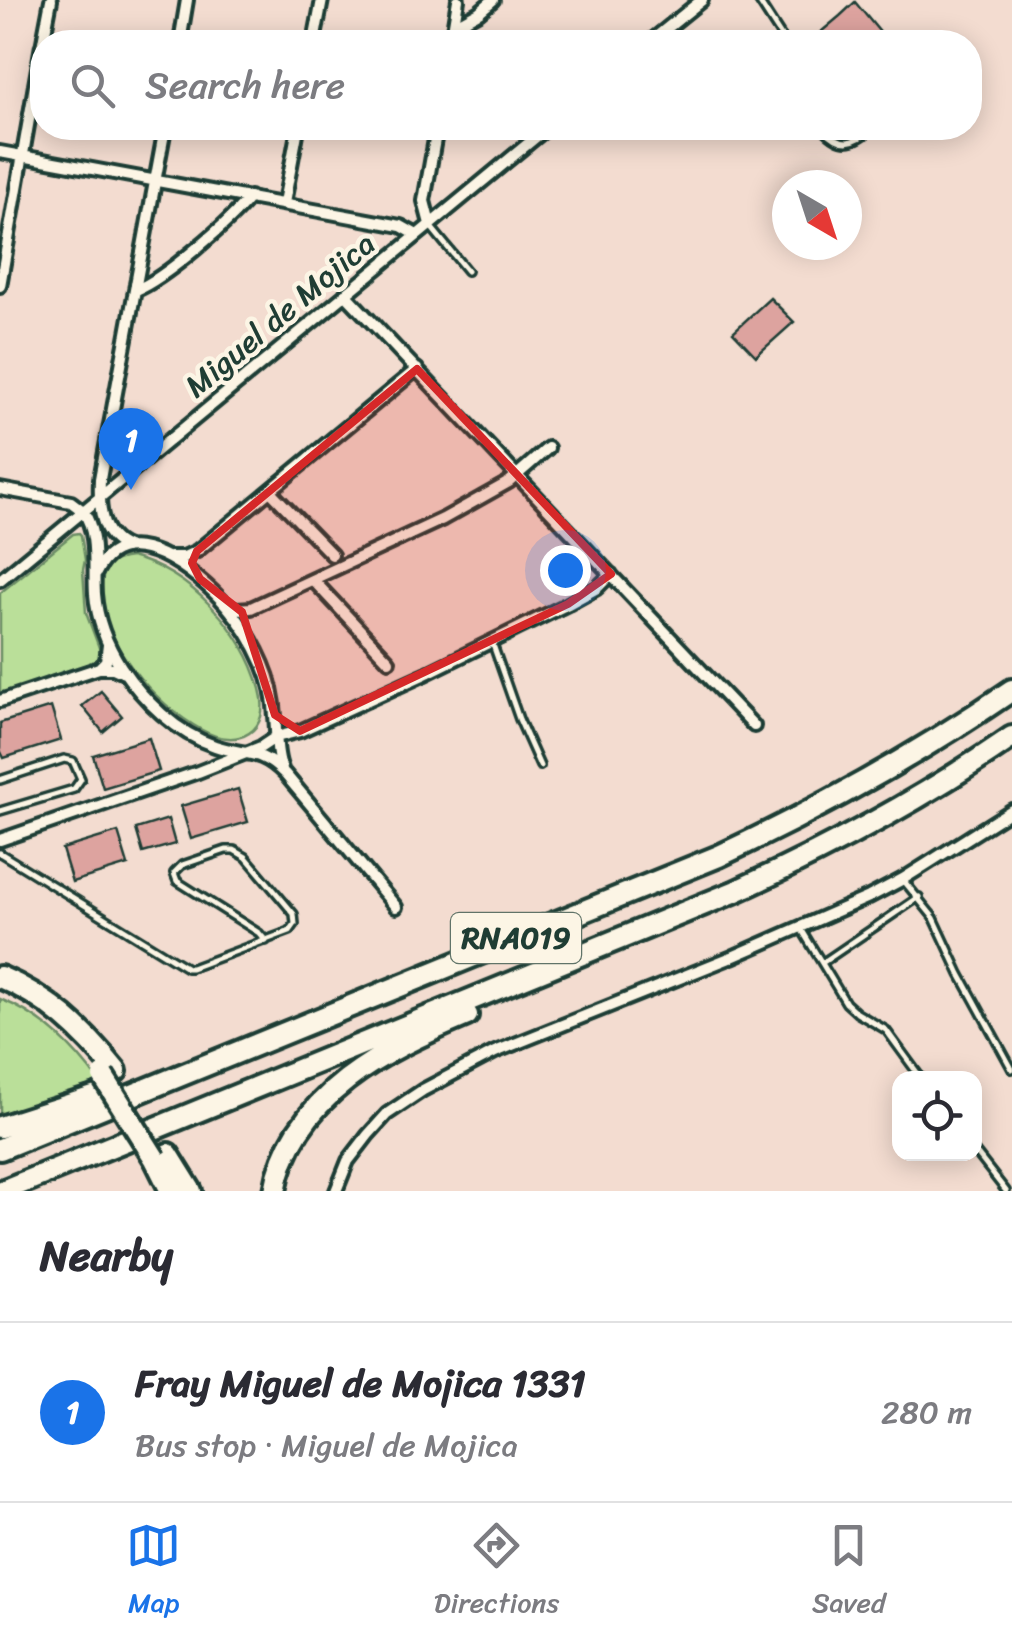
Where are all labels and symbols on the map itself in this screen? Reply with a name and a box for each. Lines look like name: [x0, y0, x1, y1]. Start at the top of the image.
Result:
north arrow: [772, 170, 862, 260]
street label: Miguel de Mojica: [171, 217, 389, 413]
pin: 1: [98, 408, 164, 490]
your location: [540, 545, 591, 596]
road number: RNA019: [451, 913, 581, 963]

